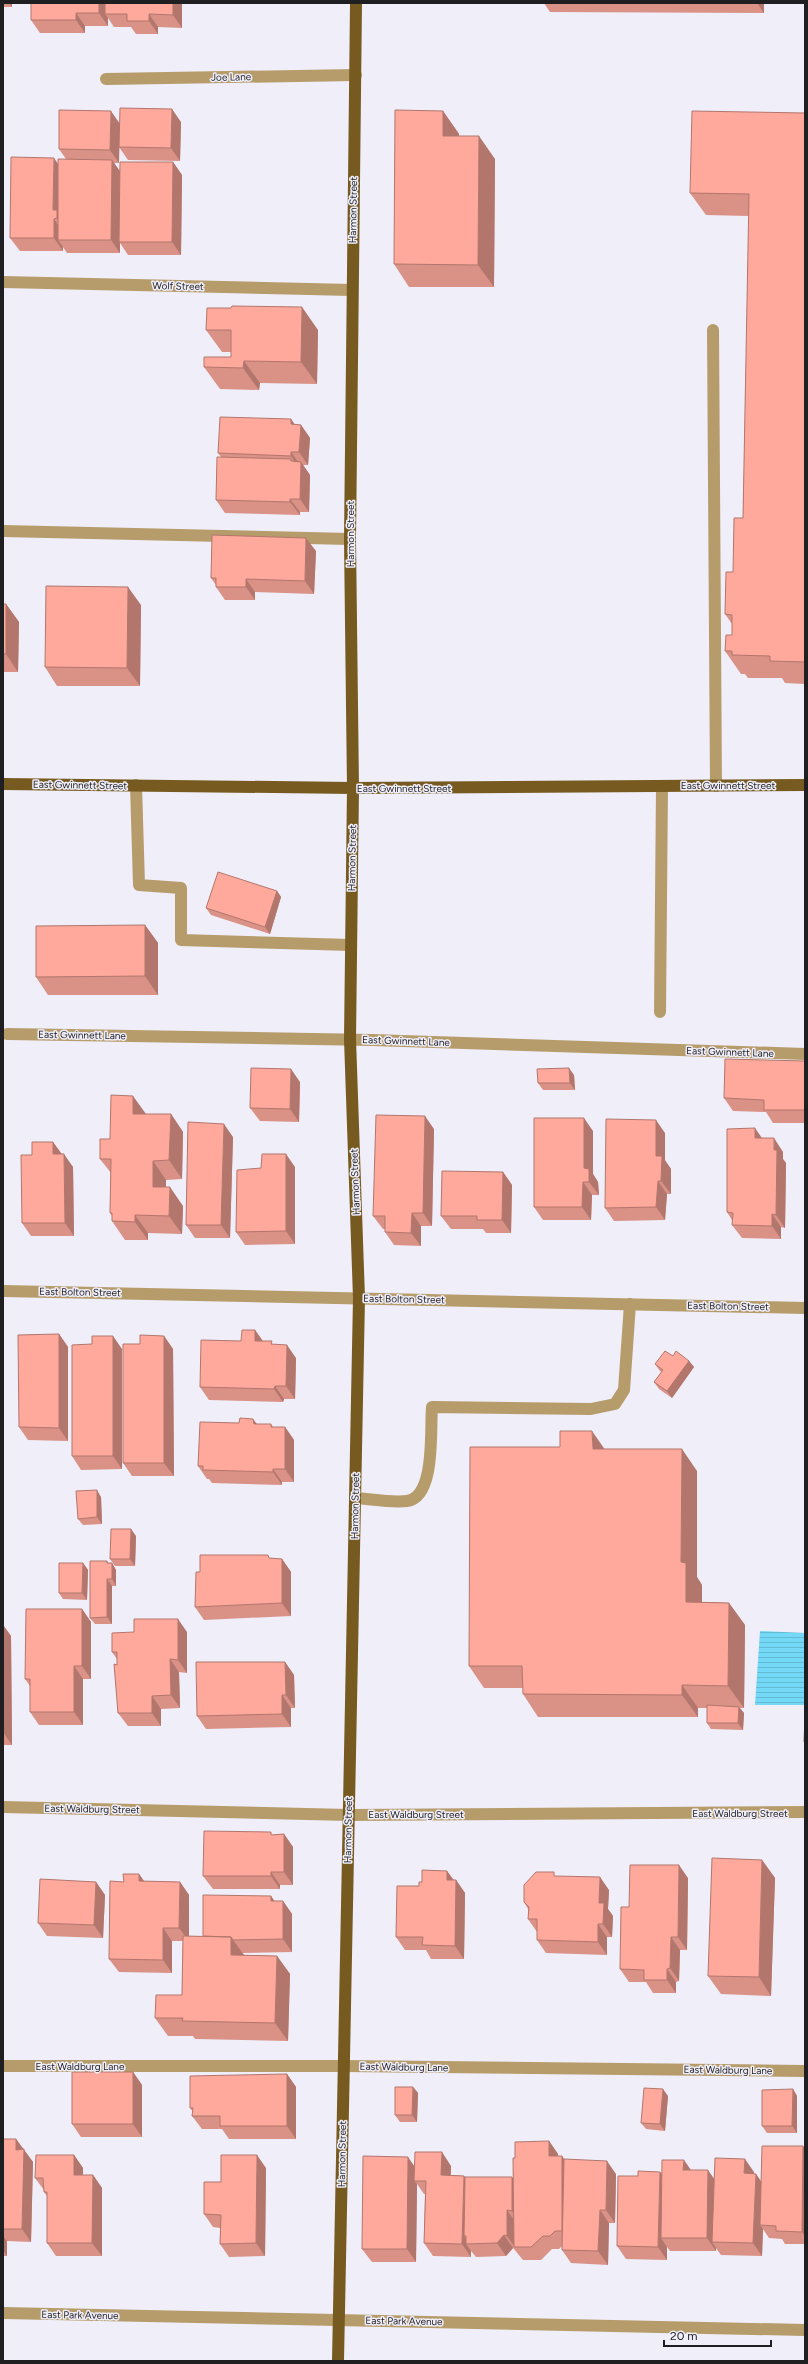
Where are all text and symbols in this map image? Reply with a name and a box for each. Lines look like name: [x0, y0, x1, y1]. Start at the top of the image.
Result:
street label: Joe Lane: [211, 70, 252, 84]
street label: Harmon Street: [346, 177, 360, 243]
street label: Wolf Street: [152, 279, 204, 293]
street label: Harmon Street: [344, 501, 357, 567]
street label: East Gwinnett Street: [33, 778, 127, 792]
street label: East Gwinnett Street: [681, 779, 775, 792]
street label: East Gwinnett Street: [357, 782, 451, 795]
street label: Harmon Street: [345, 825, 359, 891]
street label: East Gwinnett Lane: [38, 1028, 126, 1042]
street label: East Gwinnett Lane: [362, 1033, 451, 1049]
street label: East Gwinnett Lane: [686, 1044, 775, 1060]
street label: Harmon Street: [347, 1148, 363, 1215]
street label: East Bolton Street: [39, 1285, 121, 1299]
street label: East Bolton Street: [363, 1292, 445, 1306]
street label: East Bolton Street: [687, 1299, 769, 1313]
street label: Harmon Street: [348, 1473, 362, 1539]
street label: Harmon Street: [341, 1797, 355, 1863]
street label: East Waldburg Street: [44, 1802, 140, 1816]
street label: East Waldburg Street: [692, 1807, 788, 1820]
street label: East Waldburg Street: [368, 1808, 464, 1821]
street label: East Waldburg Lane: [36, 2060, 125, 2073]
street label: East Waldburg Lane: [359, 2060, 449, 2074]
street label: East Waldburg Lane: [683, 2063, 773, 2077]
street label: Harmon Street: [335, 2121, 349, 2187]
street label: East Park Avenue: [41, 2308, 119, 2322]
street label: East Park Avenue: [365, 2314, 443, 2328]
scale bar: [664, 2322, 771, 2348]
text: 20 m: [670, 2329, 698, 2343]

